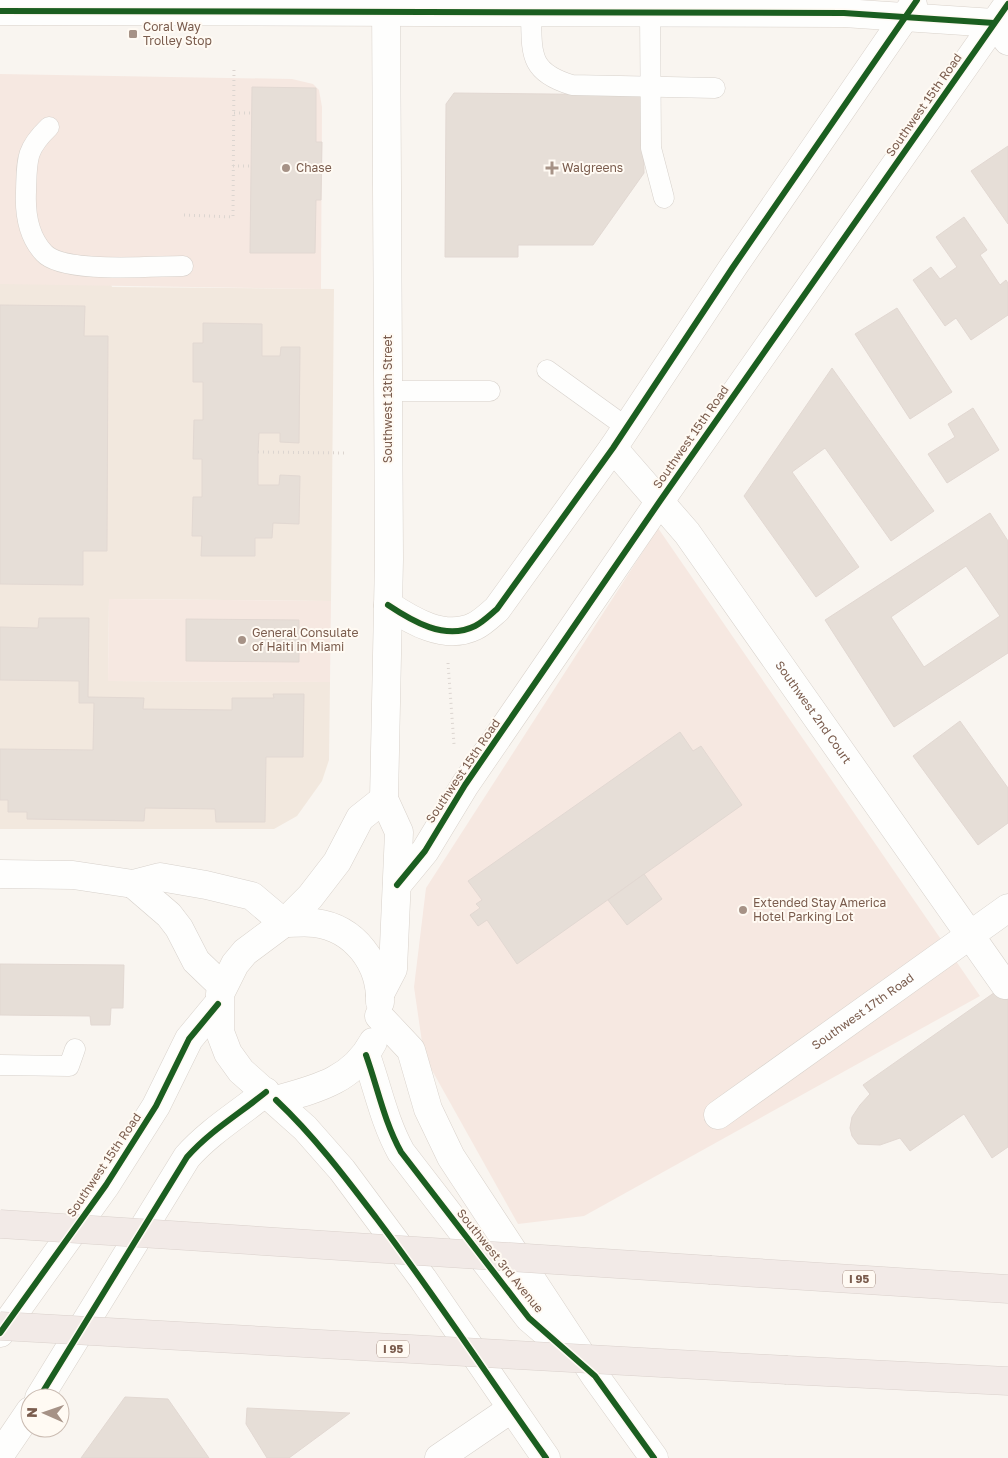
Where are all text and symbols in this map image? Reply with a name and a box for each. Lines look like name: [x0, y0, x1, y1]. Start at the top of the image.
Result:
place label: Coral Way Trolley Stop: [143, 19, 212, 48]
marker: Coral Way Trolley Stop: [127, 28, 139, 40]
street label: Southwest 15th Road: [882, 50, 965, 159]
place label: Chase: [296, 160, 332, 175]
place label: Walgreens: [562, 160, 623, 175]
marker: Chase: [280, 162, 292, 174]
marker: Walgreens: [546, 162, 558, 174]
street label: Southwest 13th Street: [380, 335, 395, 463]
street label: Southwest 15th Road: [649, 382, 732, 491]
place label: General Consulate of Haiti in Miami: [252, 625, 359, 654]
marker: General Consulate of Haiti in Miami: [236, 634, 248, 646]
street label: Southwest 2nd Court: [772, 658, 855, 766]
street label: Southwest 15th Road: [422, 716, 503, 826]
place label: Extended Stay America Hotel Parking Lot: [753, 895, 886, 924]
marker: Extended Stay America Hotel Parking Lot: [737, 904, 749, 916]
street label: Southwest 17th Road: [809, 970, 917, 1053]
street label: Southwest 15th Road: [63, 1110, 144, 1220]
street label: Southwest 3rd Avenue: [454, 1206, 547, 1316]
road number: I 95: [843, 1270, 875, 1288]
road number: I 95: [377, 1340, 409, 1358]
north arrow: [20, 1388, 70, 1438]
text: N: [23, 1407, 40, 1418]

